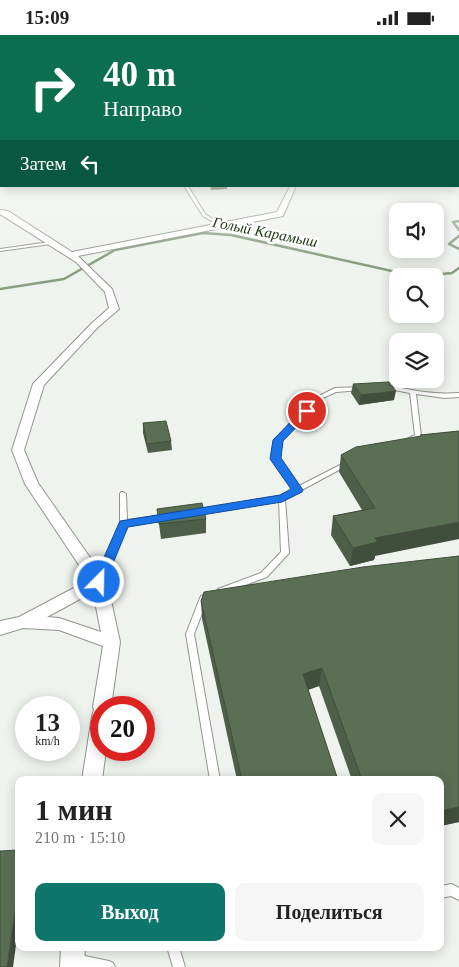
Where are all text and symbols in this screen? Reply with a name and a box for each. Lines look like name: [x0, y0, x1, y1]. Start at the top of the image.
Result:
text: 15:09: [25, 7, 69, 28]
icon: right: [20, 55, 85, 120]
text: 40 m: [103, 55, 176, 94]
text: Направо: [103, 96, 182, 121]
icon: left: [76, 150, 104, 178]
text: Затем: [20, 153, 66, 174]
map controls: [389, 203, 444, 388]
button: sound: [389, 203, 444, 258]
water label: Голый Карамыш: [210, 214, 319, 250]
button: search: [389, 268, 444, 323]
button: layers: [389, 333, 444, 388]
pin: [286, 390, 328, 432]
icon: arrive: [293, 397, 321, 425]
position arrow: [72, 555, 124, 607]
speed limit sign: 20: [90, 696, 155, 761]
text: 13: [35, 709, 60, 736]
text: km/h: [35, 734, 60, 748]
text: 1 мин: [35, 793, 113, 826]
button: close: [372, 793, 424, 845]
text: 210 m · 15:10: [35, 829, 125, 846]
button: Выход: [35, 883, 225, 941]
button: Поделиться: [235, 883, 424, 941]

